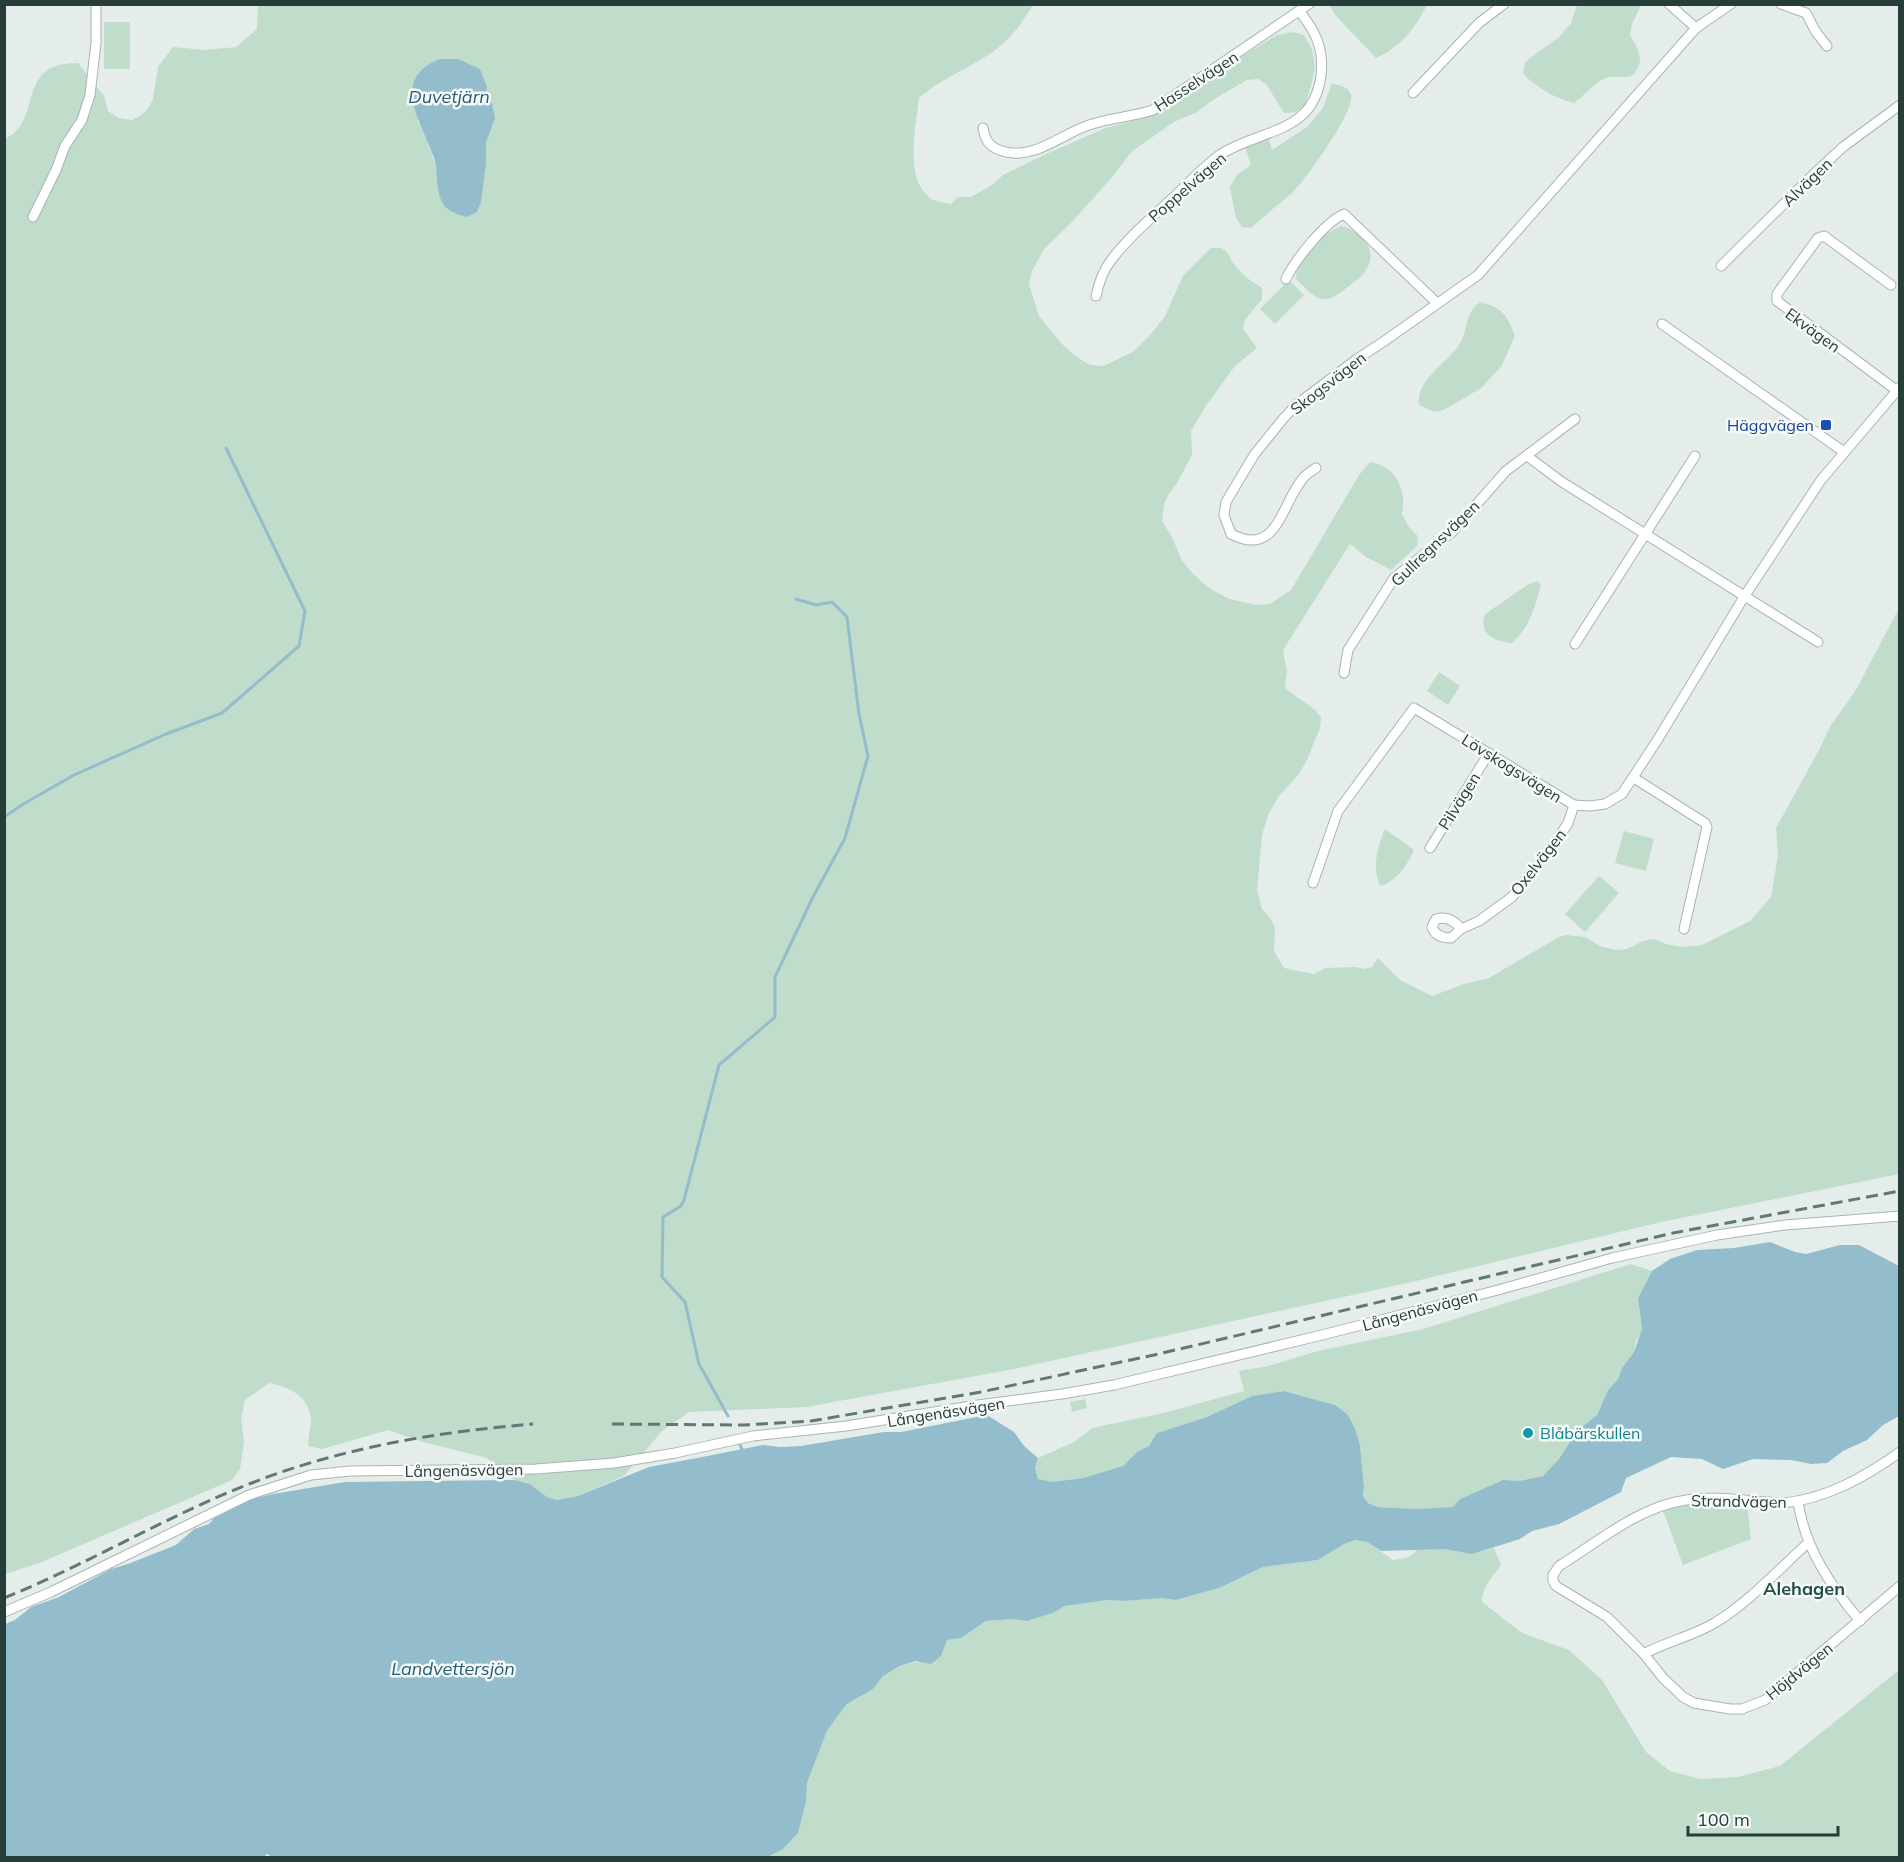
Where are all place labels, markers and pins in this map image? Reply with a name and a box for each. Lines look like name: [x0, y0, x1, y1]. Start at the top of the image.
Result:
place label: Häggvägen: [1727, 415, 1814, 435]
marker: Häggvägen: [1819, 418, 1833, 432]
place label: Blåbärskullen: [1540, 1423, 1640, 1443]
marker: Blåbärskullen: [1521, 1426, 1535, 1440]

